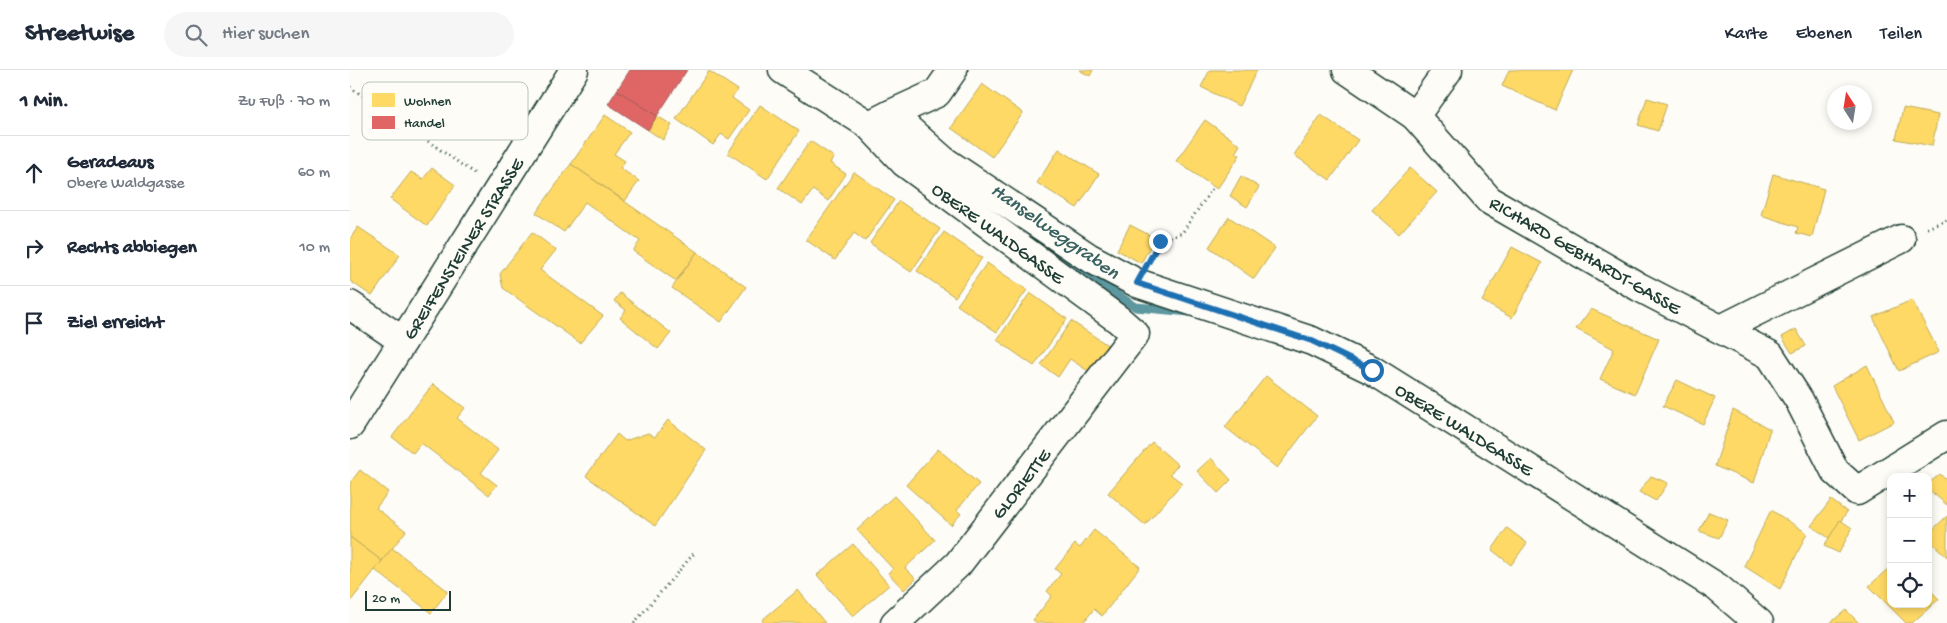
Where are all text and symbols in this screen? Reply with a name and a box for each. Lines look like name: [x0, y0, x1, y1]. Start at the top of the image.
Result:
search box: [164, 12, 514, 57]
text: Streetwise: [25, 20, 134, 49]
icon: search: [182, 21, 210, 49]
text: Hier suchen: [222, 23, 309, 46]
text: Karte: [1725, 24, 1768, 45]
text: Ebenen: [1796, 24, 1852, 45]
text: Teilen: [1880, 24, 1922, 45]
legend: [362, 82, 528, 140]
north arrow: [1827, 85, 1872, 130]
text: 1 Min.: [20, 90, 69, 115]
text: Zu Fuß · 70 m: [238, 93, 330, 112]
text: Wohnen: [404, 94, 452, 111]
text: Handel: [404, 116, 445, 133]
text: Geradeaus: [67, 152, 153, 175]
street label: GREIFENSTEINER STRASSE: [399, 154, 531, 345]
icon: ahead: [20, 159, 48, 187]
text: 60 m: [298, 164, 330, 183]
text: Obere Waldgasse: [67, 175, 184, 194]
street label: OBERE WALDGASSE: [926, 179, 1069, 291]
water label: Hanselweggraben: [985, 180, 1123, 286]
street label: RICHARD GEBHARDT-GASSE: [1484, 193, 1685, 322]
route end: [1149, 230, 1172, 253]
icon: right: [20, 234, 48, 262]
text: Rechts abbiegen: [67, 237, 197, 260]
text: 10 m: [299, 239, 330, 258]
icon: arrive: [20, 309, 48, 337]
text: Ziel erreicht: [67, 312, 164, 335]
route start: [1361, 359, 1384, 382]
street label: OBERE WALDGASSE: [1390, 379, 1537, 483]
street label: GLORIETTE: [988, 444, 1058, 525]
map controls: [1887, 473, 1932, 608]
button: +: [1887, 473, 1932, 518]
button: −: [1887, 518, 1932, 563]
button: locate: [1887, 563, 1932, 608]
scale bar: [365, 588, 451, 611]
text: 20 m: [372, 591, 400, 608]

